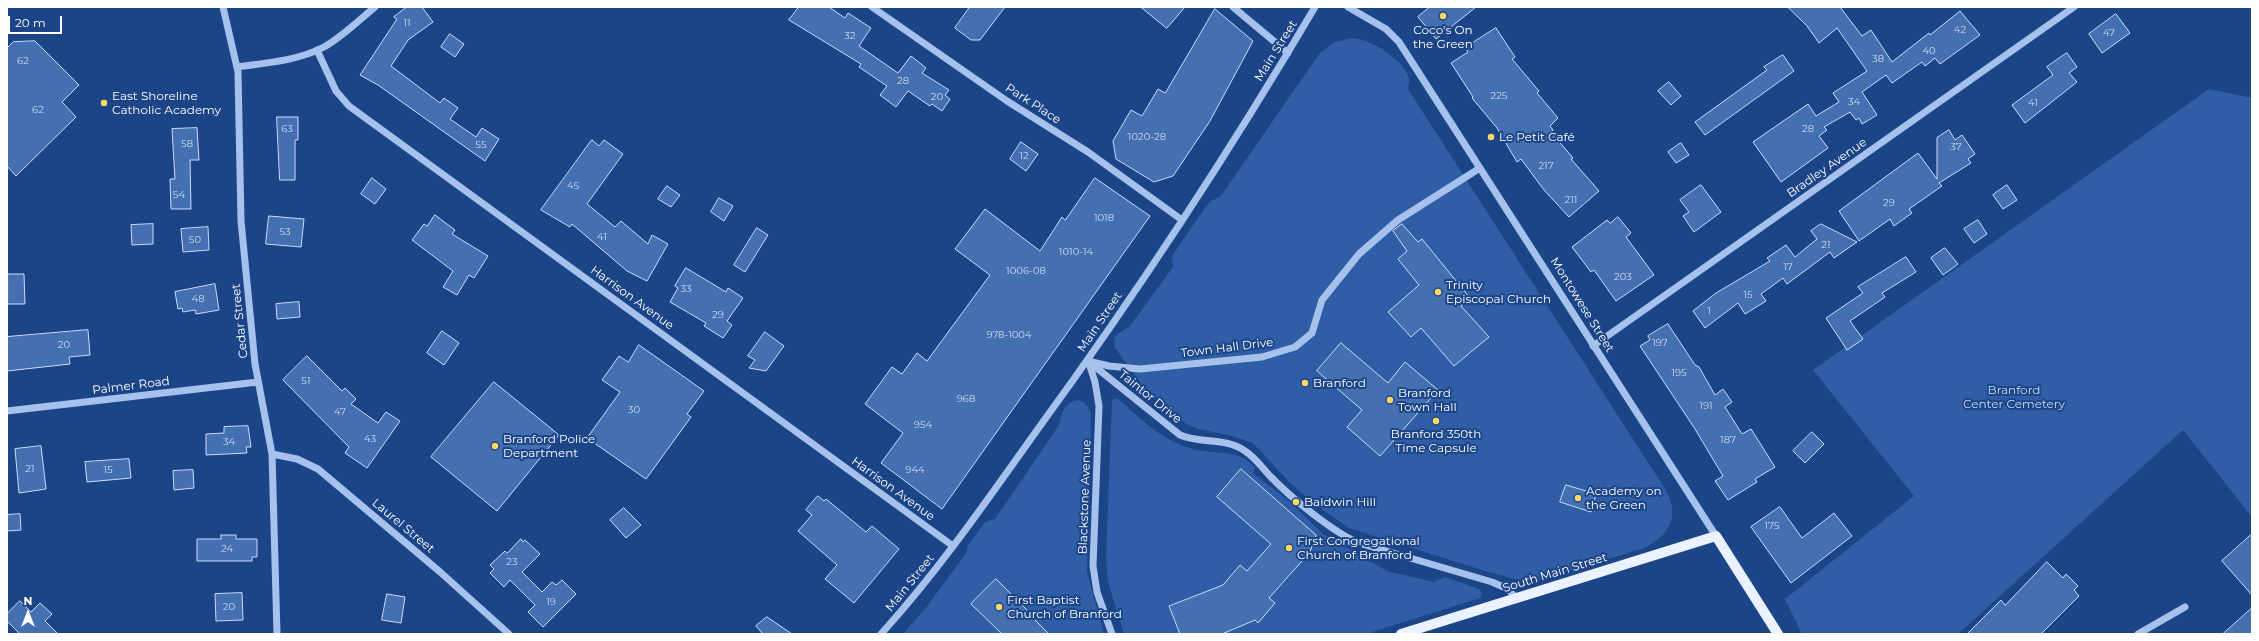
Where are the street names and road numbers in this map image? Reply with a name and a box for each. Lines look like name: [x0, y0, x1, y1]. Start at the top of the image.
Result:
street label: Main Street: [1252, 18, 1300, 84]
street label: Park Place: [1003, 81, 1063, 127]
street label: Bradley Avenue: [1784, 135, 1870, 201]
street label: Montowese Street: [1547, 255, 1617, 355]
street label: Harrison Avenue: [588, 263, 676, 333]
street label: Cedar Street: [229, 283, 251, 359]
street label: Main Street: [1075, 289, 1125, 355]
street label: Town Hall Drive: [1180, 335, 1274, 361]
street label: Taintor Drive: [1116, 367, 1184, 427]
street label: Palmer Road: [91, 374, 171, 398]
street label: Blackstone Avenue: [1076, 439, 1094, 555]
street label: Harrison Avenue: [849, 454, 937, 524]
street label: Laurel Street: [369, 496, 437, 556]
street label: South Main Street: [1501, 550, 1609, 596]
street label: Main Street: [883, 552, 937, 614]

